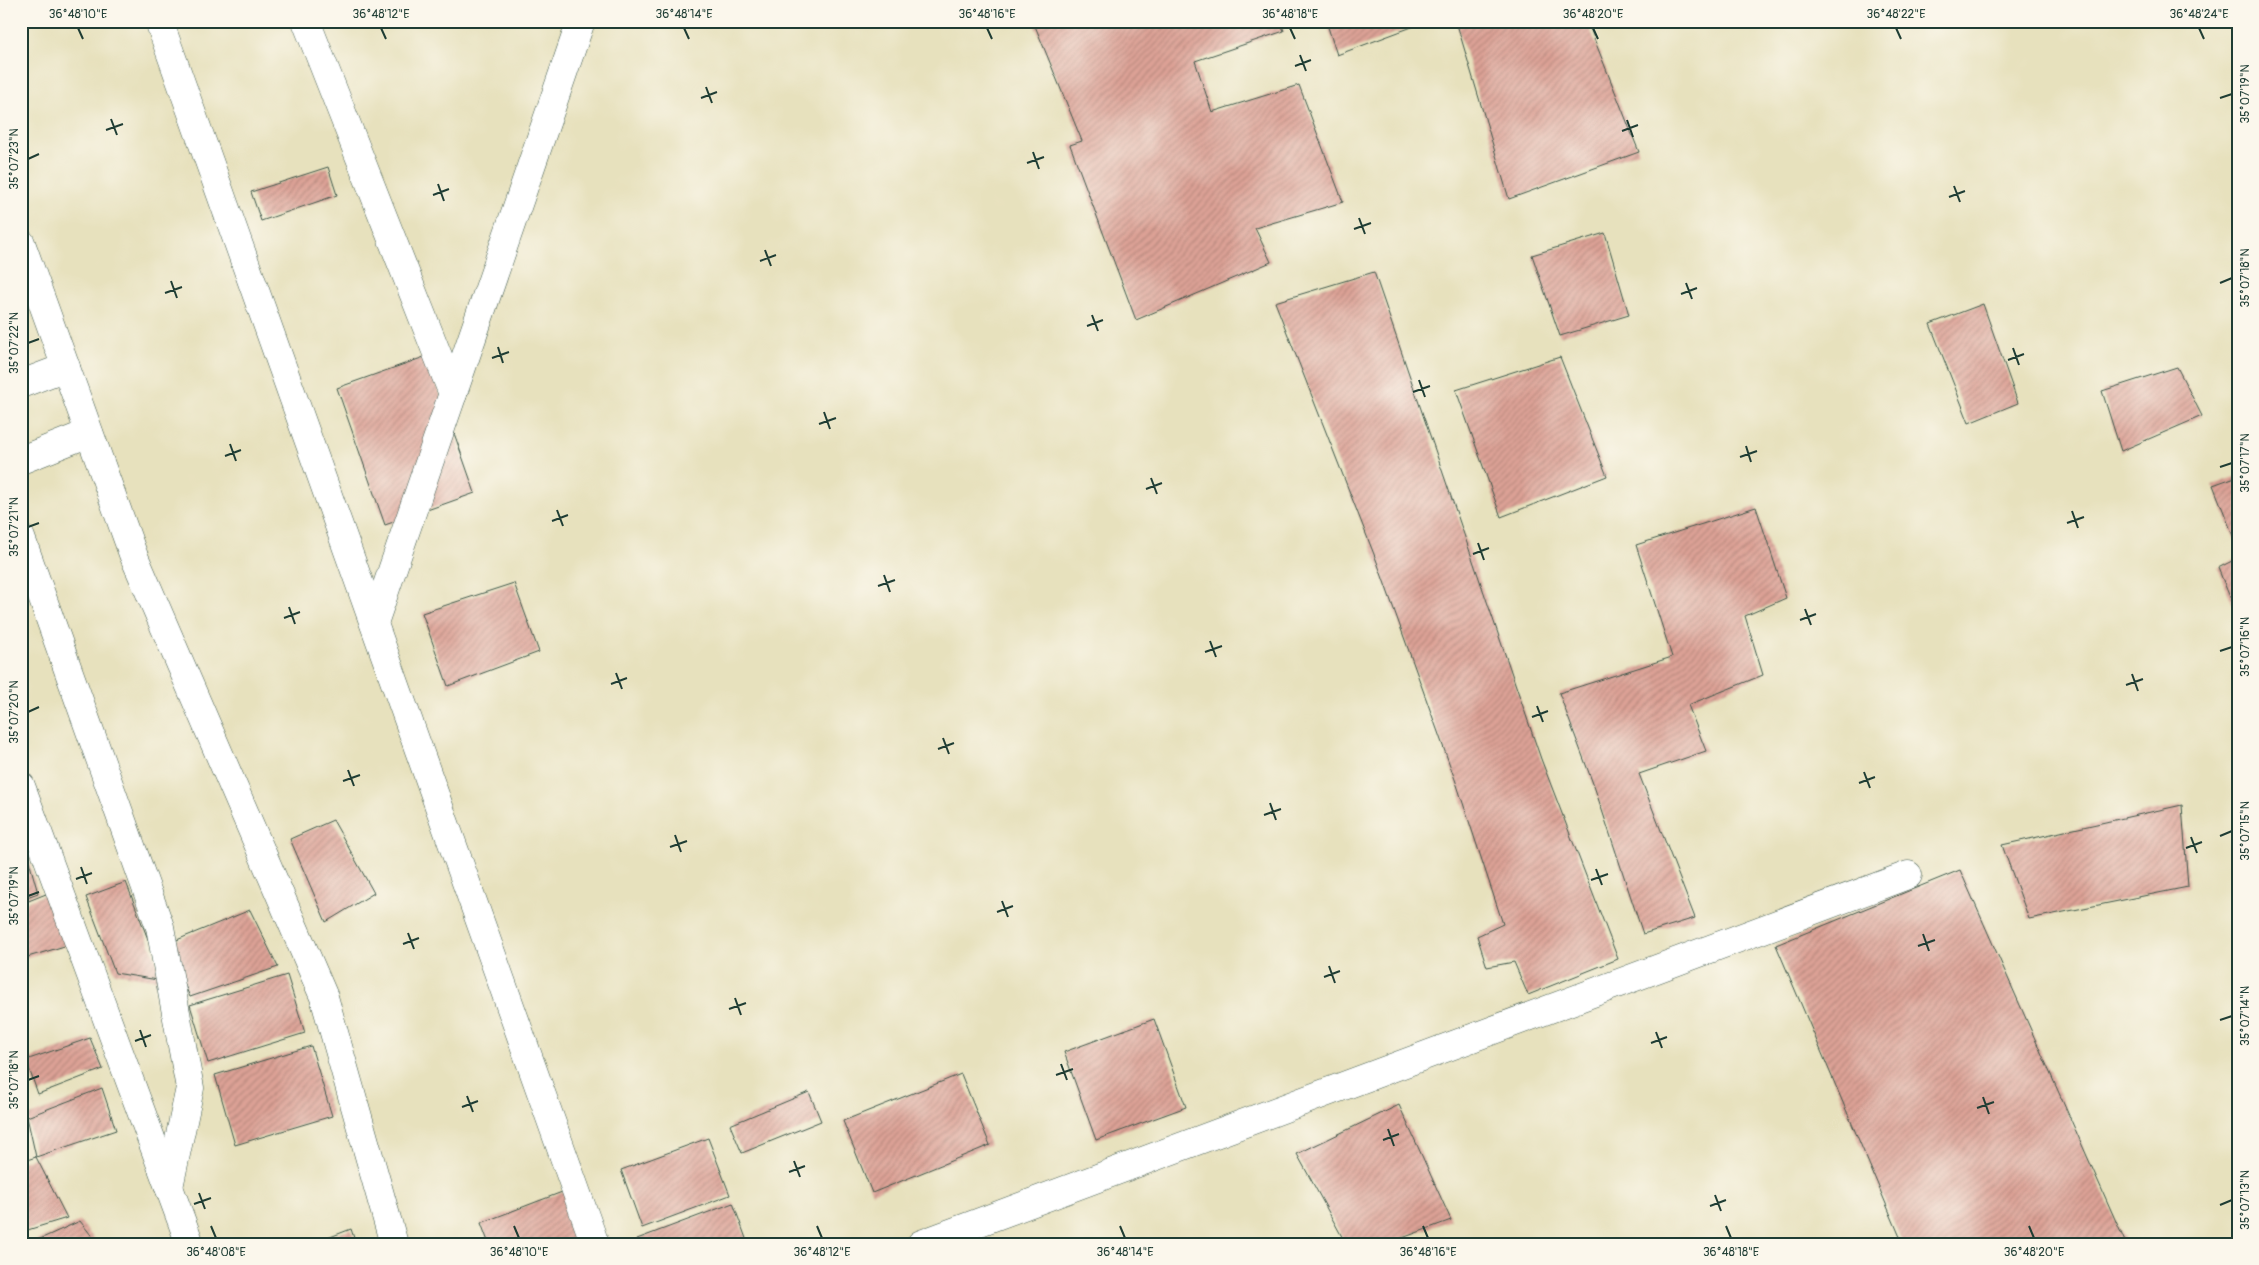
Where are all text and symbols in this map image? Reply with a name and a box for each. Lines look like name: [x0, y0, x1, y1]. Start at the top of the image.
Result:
text: 36°48'10"E: [49, 7, 107, 22]
text: 36°48'12"E: [353, 7, 409, 22]
text: 36°48'14"E: [655, 7, 713, 22]
text: 36°48'16"E: [958, 7, 1016, 22]
text: 36°48'18"E: [1262, 7, 1318, 22]
text: 36°48'20"E: [1563, 7, 1623, 22]
text: 36°48'22"E: [1867, 7, 1925, 22]
text: 36°48'24"E: [2169, 7, 2229, 22]
text: 35°07'19"N: [2238, 64, 2253, 124]
text: 35°07'23"N: [7, 128, 22, 190]
text: 35°07'18"N: [2238, 248, 2253, 308]
text: 35°07'22"N: [7, 312, 22, 374]
text: 35°07'17"N: [2238, 433, 2253, 493]
text: 35°07'21"N: [7, 497, 22, 557]
text: 35°07'16"N: [2238, 617, 2253, 677]
text: 35°07'20"N: [7, 680, 22, 744]
text: 35°07'15"N: [2238, 801, 2253, 861]
text: 35°07'19"N: [7, 866, 22, 926]
text: 35°07'14"N: [2238, 986, 2253, 1046]
text: 35°07'18"N: [7, 1050, 22, 1110]
text: 35°07'13"N: [2238, 1170, 2253, 1230]
text: 36°48'08"E: [186, 1245, 246, 1260]
text: 36°48'10"E: [490, 1245, 548, 1260]
text: 36°48'12"E: [794, 1245, 850, 1260]
text: 36°48'14"E: [1096, 1245, 1154, 1260]
text: 36°48'16"E: [1399, 1245, 1457, 1260]
text: 36°48'18"E: [1703, 1245, 1759, 1260]
text: 36°48'20"E: [2004, 1245, 2064, 1260]

